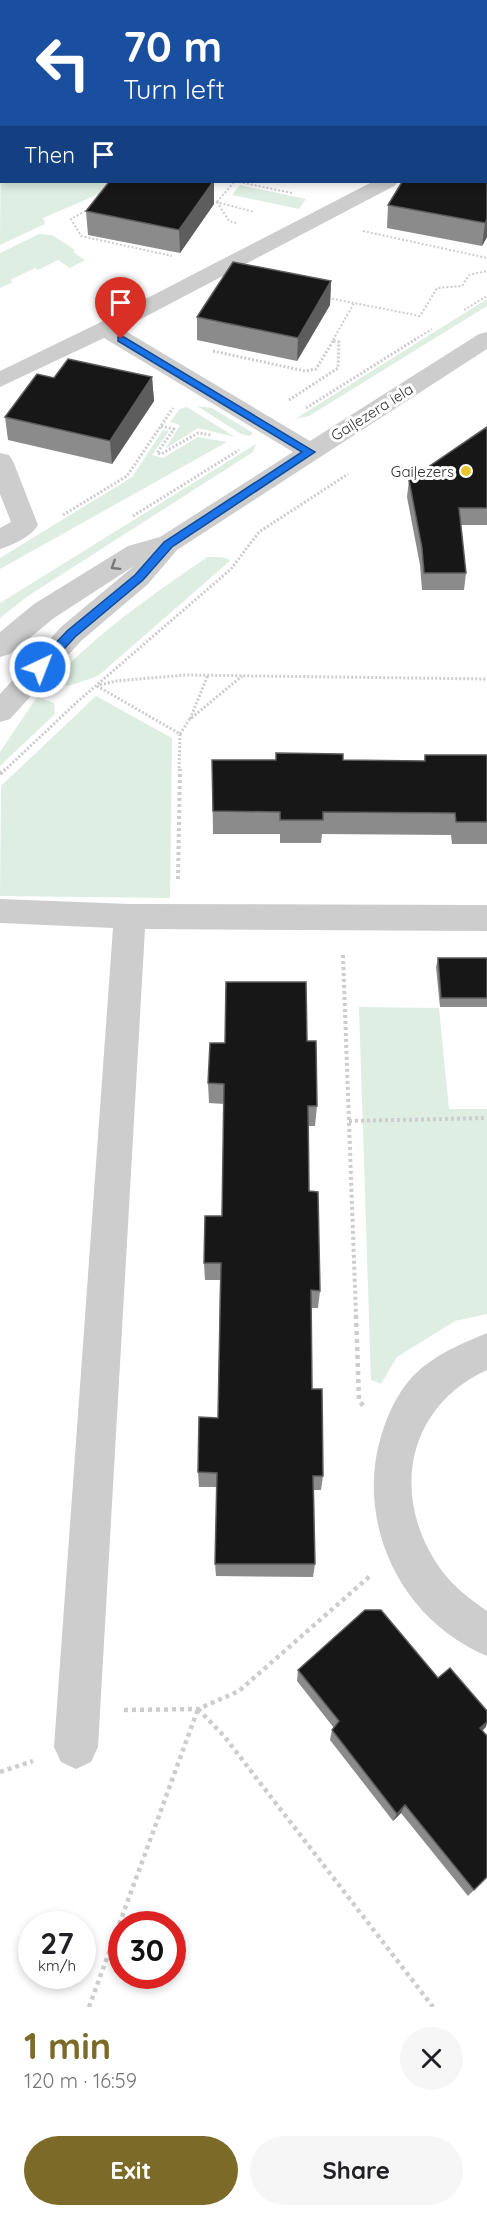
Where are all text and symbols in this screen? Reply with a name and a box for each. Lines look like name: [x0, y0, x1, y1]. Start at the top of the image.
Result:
text: 70 m: [123, 20, 222, 73]
icon: left: [24, 24, 102, 102]
text: Turn left: [123, 72, 225, 106]
icon: arrive: [87, 138, 120, 171]
text: Then: [24, 141, 75, 169]
pin: [95, 277, 146, 339]
icon: arrive: [104, 286, 137, 319]
street label: Gaiļezera iela: [327, 379, 417, 445]
place label: Gaiļezers: [391, 462, 454, 481]
marker: Gaiļezers: [459, 464, 473, 478]
one-way arrow: [110, 559, 121, 570]
position arrow: [8, 635, 72, 699]
speed limit sign: 30: [108, 1911, 186, 1989]
text: 27: [40, 1924, 74, 1962]
text: km/h: [38, 1956, 76, 1975]
text: 1 min: [24, 2023, 111, 2068]
button: close: [400, 2027, 463, 2090]
text: 120 m · 16:59: [24, 2068, 137, 2093]
button: Exit: [24, 2136, 238, 2205]
button: Share: [250, 2136, 463, 2205]

